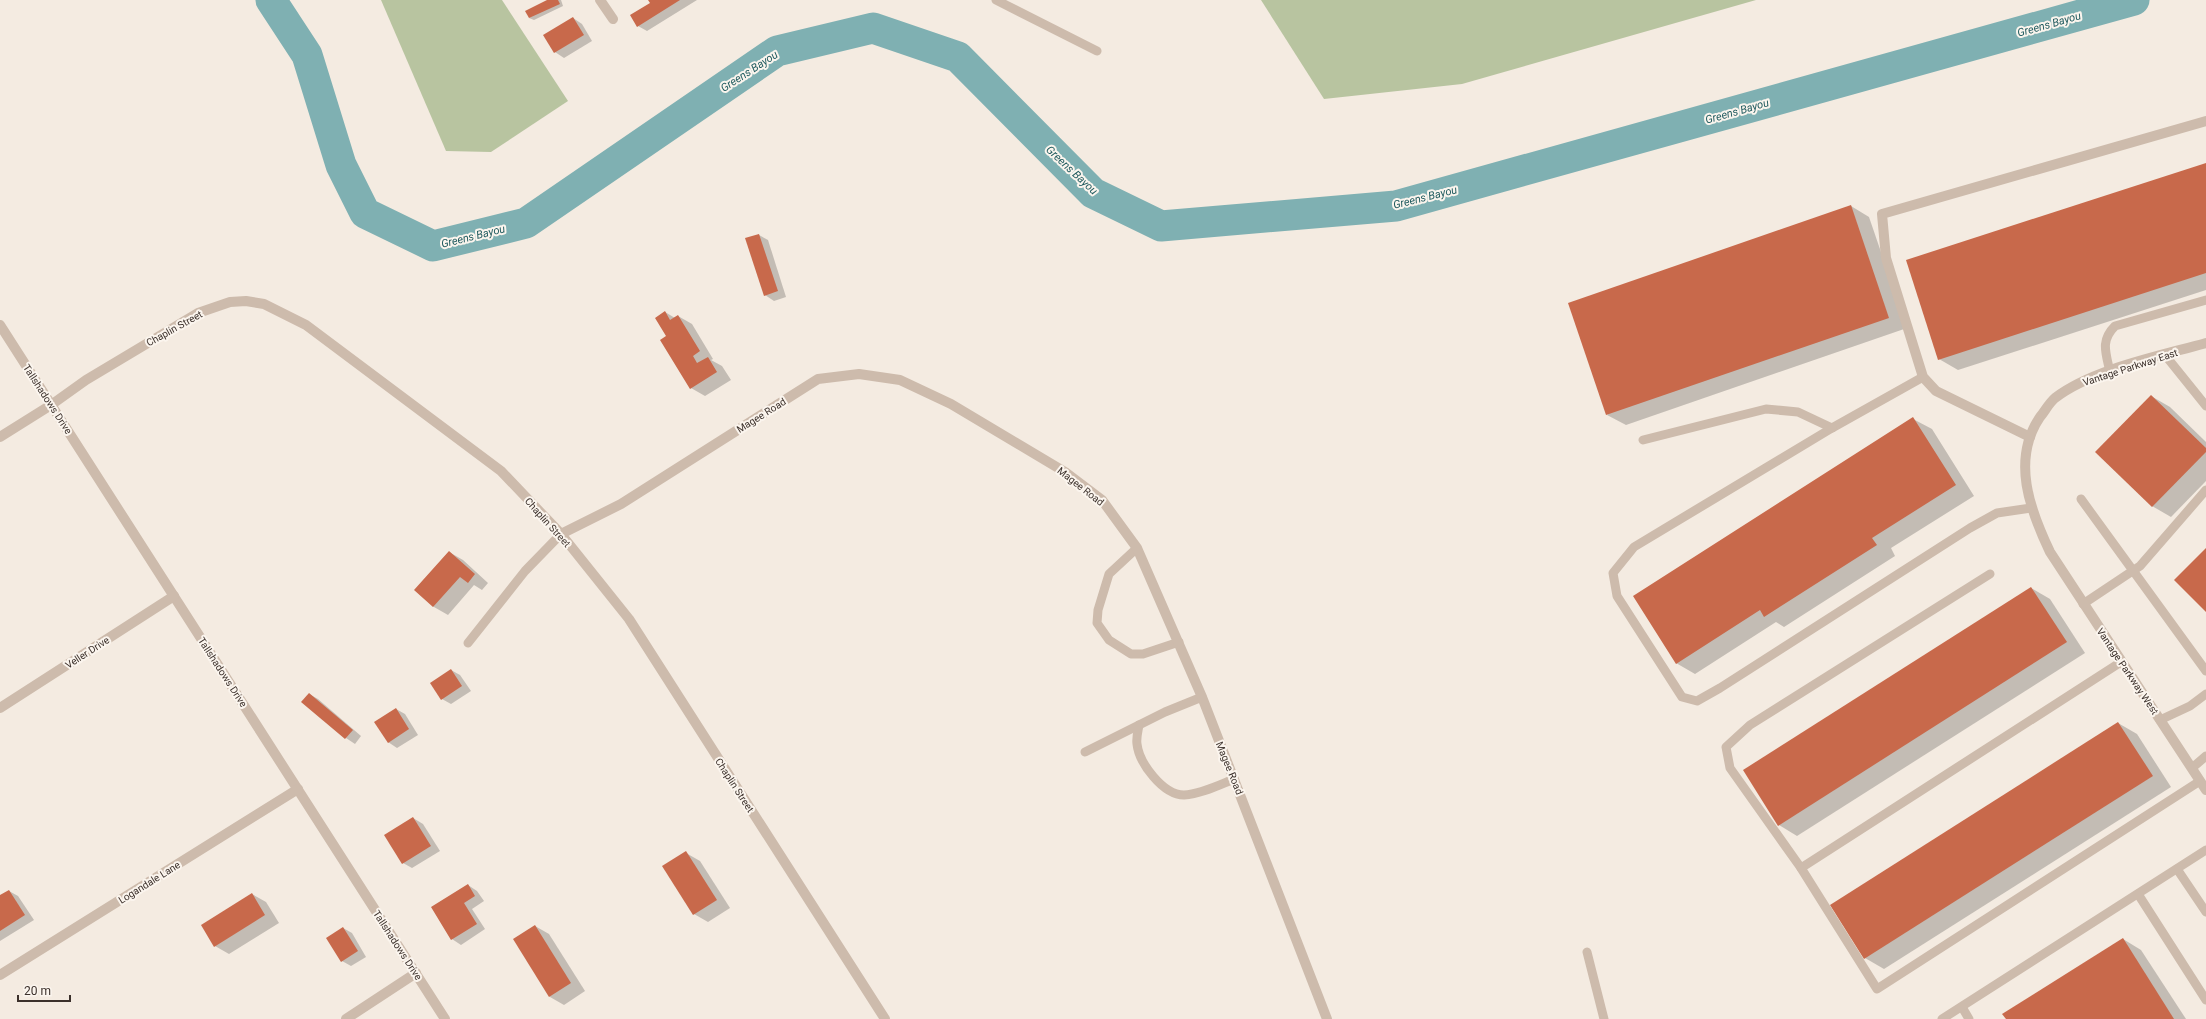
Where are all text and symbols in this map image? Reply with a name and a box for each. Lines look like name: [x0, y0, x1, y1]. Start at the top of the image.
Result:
water label: Greens Bayou: [2016, 9, 2083, 40]
water label: Greens Bayou: [718, 48, 780, 95]
water label: Greens Bayou: [1704, 96, 1771, 127]
water label: Greens Bayou: [1043, 143, 1100, 198]
water label: Greens Bayou: [1392, 183, 1459, 212]
water label: Greens Bayou: [440, 222, 507, 251]
street label: Chaplin Street: [144, 309, 204, 348]
street label: Vantage Parkway East: [2081, 347, 2179, 388]
street label: Tallshadows Drive: [21, 362, 74, 436]
street label: Magee Road: [735, 396, 788, 435]
street label: Magee Road: [1055, 465, 1106, 508]
street label: Chaplin Street: [523, 495, 573, 549]
street label: Vantage Parkway West: [2095, 626, 2161, 717]
street label: Veller Drive: [63, 634, 111, 671]
street label: Tallshadows Drive: [196, 635, 249, 709]
street label: Magee Road: [1214, 740, 1245, 796]
street label: Chaplin Street: [713, 756, 756, 814]
street label: Logandale Lane: [116, 859, 182, 906]
street label: Tallshadows Drive: [371, 908, 424, 982]
scale bar: [18, 977, 70, 1003]
text: 20 m: [24, 984, 51, 998]

